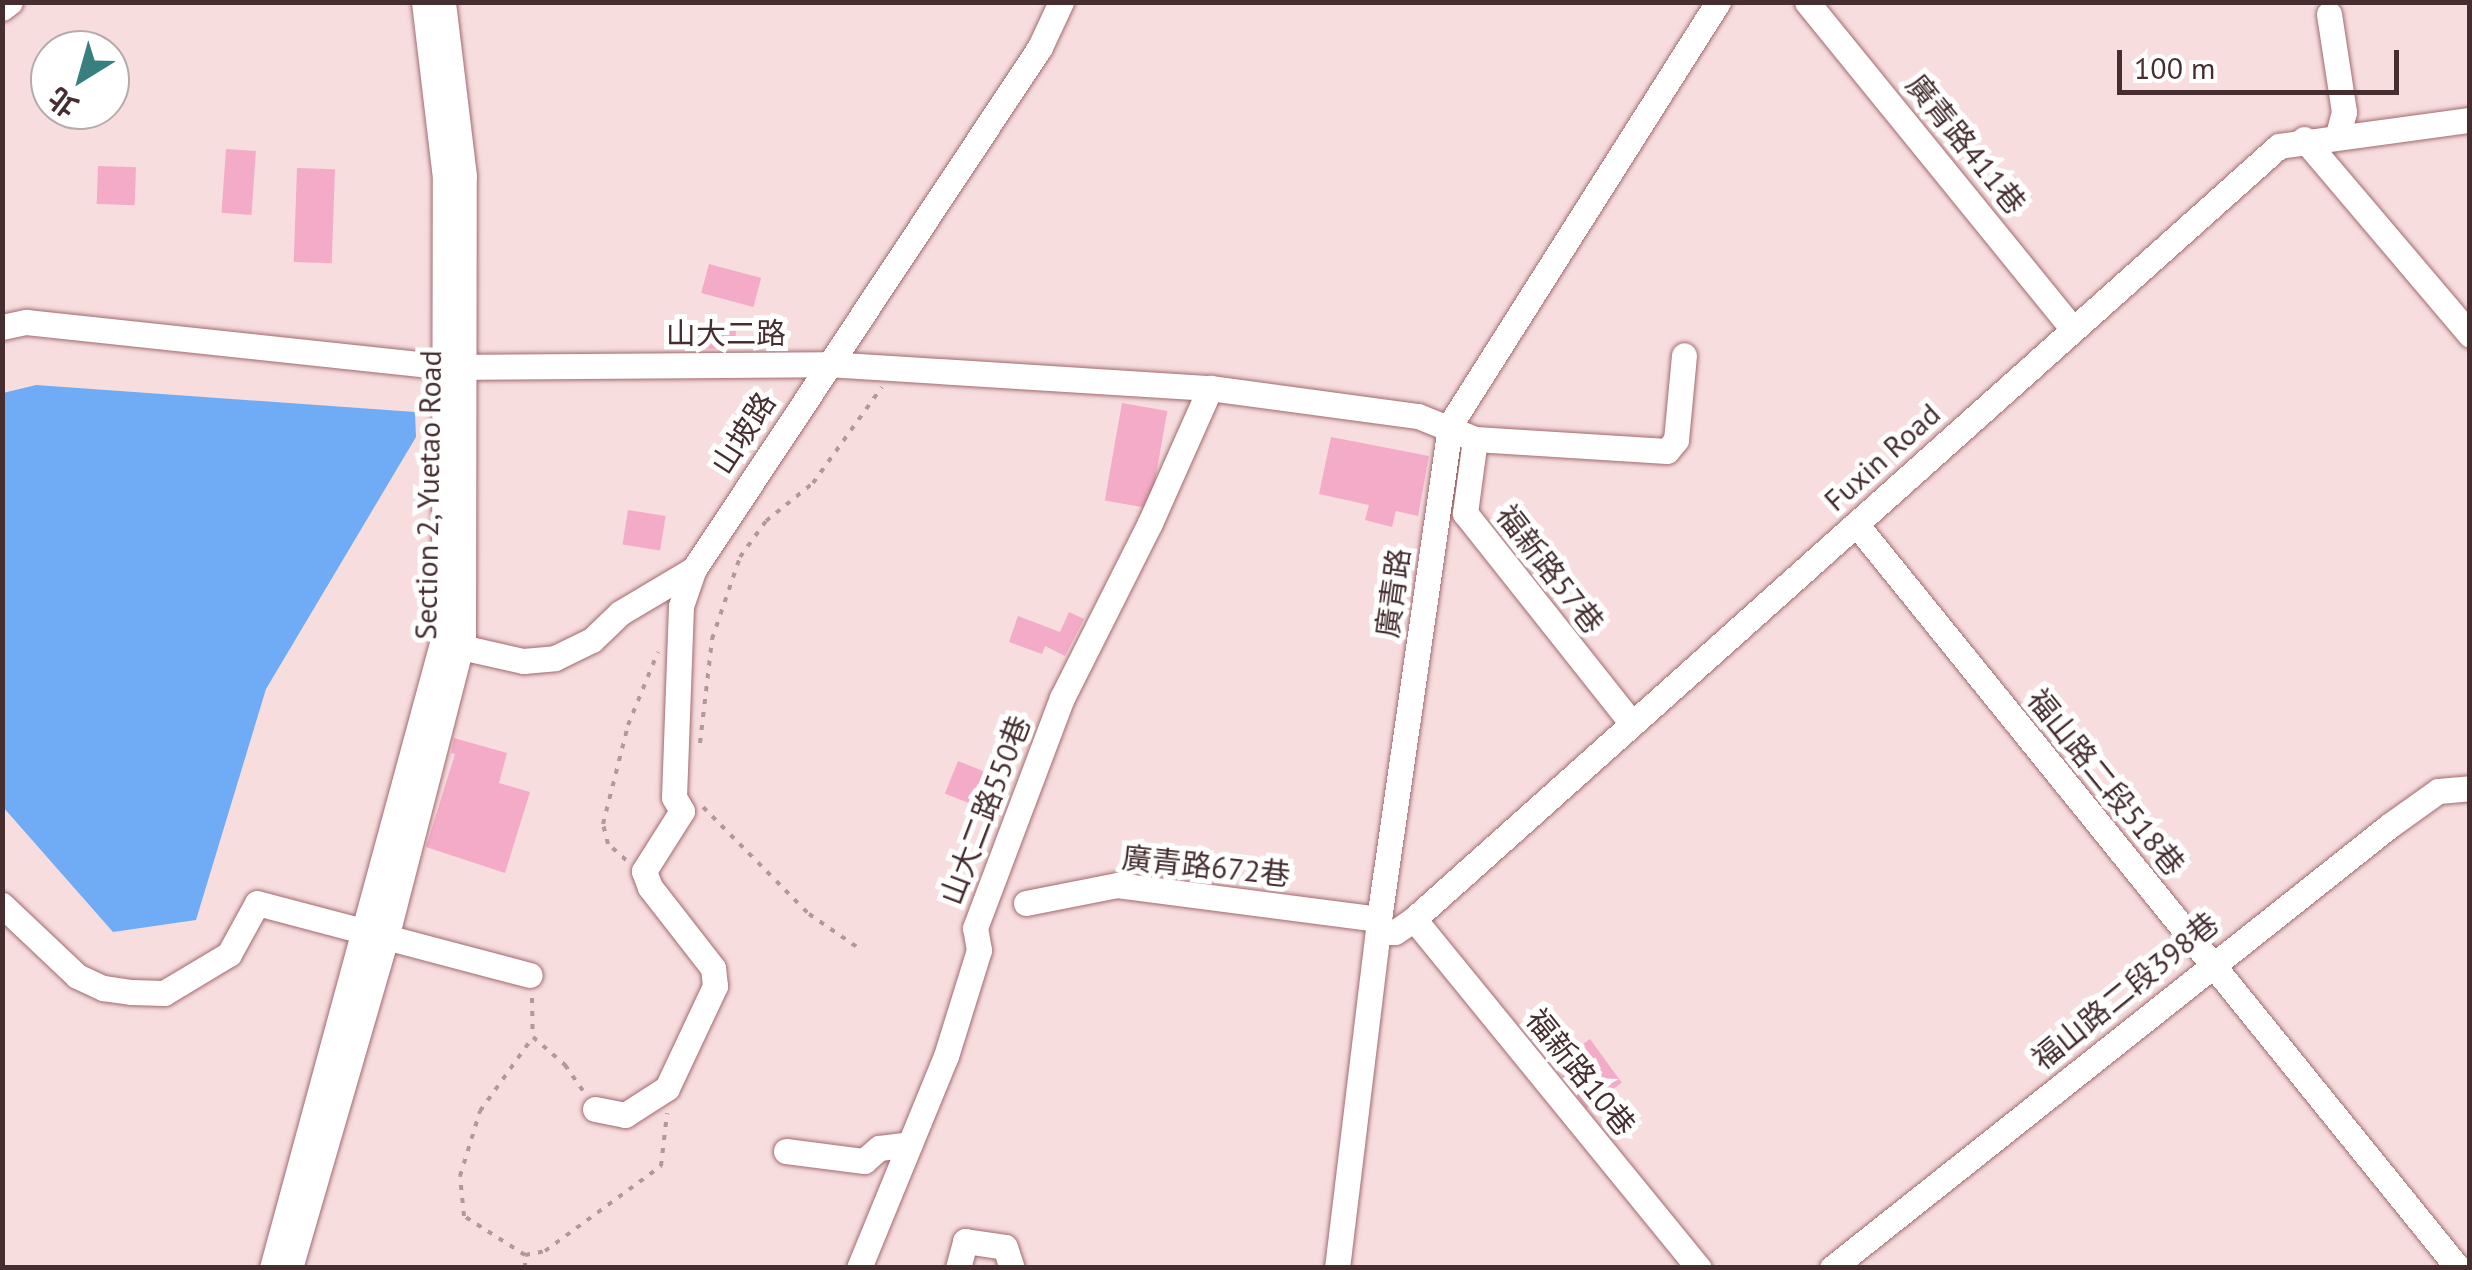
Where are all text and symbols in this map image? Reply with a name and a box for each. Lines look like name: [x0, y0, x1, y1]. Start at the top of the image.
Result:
north arrow: [30, 30, 130, 130]
scale bar: [2122, 30, 2404, 92]
text: 100 m: [2134, 48, 2215, 87]
street label: 廣青路411巷: [1899, 67, 2033, 221]
text: 北: [41, 80, 85, 126]
street label: 山大二路: [666, 315, 786, 351]
street label: Section 2, Yuetao Road: [407, 348, 449, 642]
street label: 山坡路: [703, 385, 783, 481]
street label: Fuxin Road: [1817, 396, 1947, 518]
street label: 福新路57巷: [1489, 498, 1611, 640]
street label: 廣青路: [1369, 546, 1417, 640]
street label: 福山路二段518巷: [2020, 682, 2192, 882]
street label: 山大二路550巷: [933, 711, 1037, 909]
street label: 廣青路672巷: [1120, 839, 1292, 893]
street label: 福山路二段398巷: [2025, 905, 2225, 1077]
street label: 福新路10巷: [1519, 1001, 1643, 1143]

